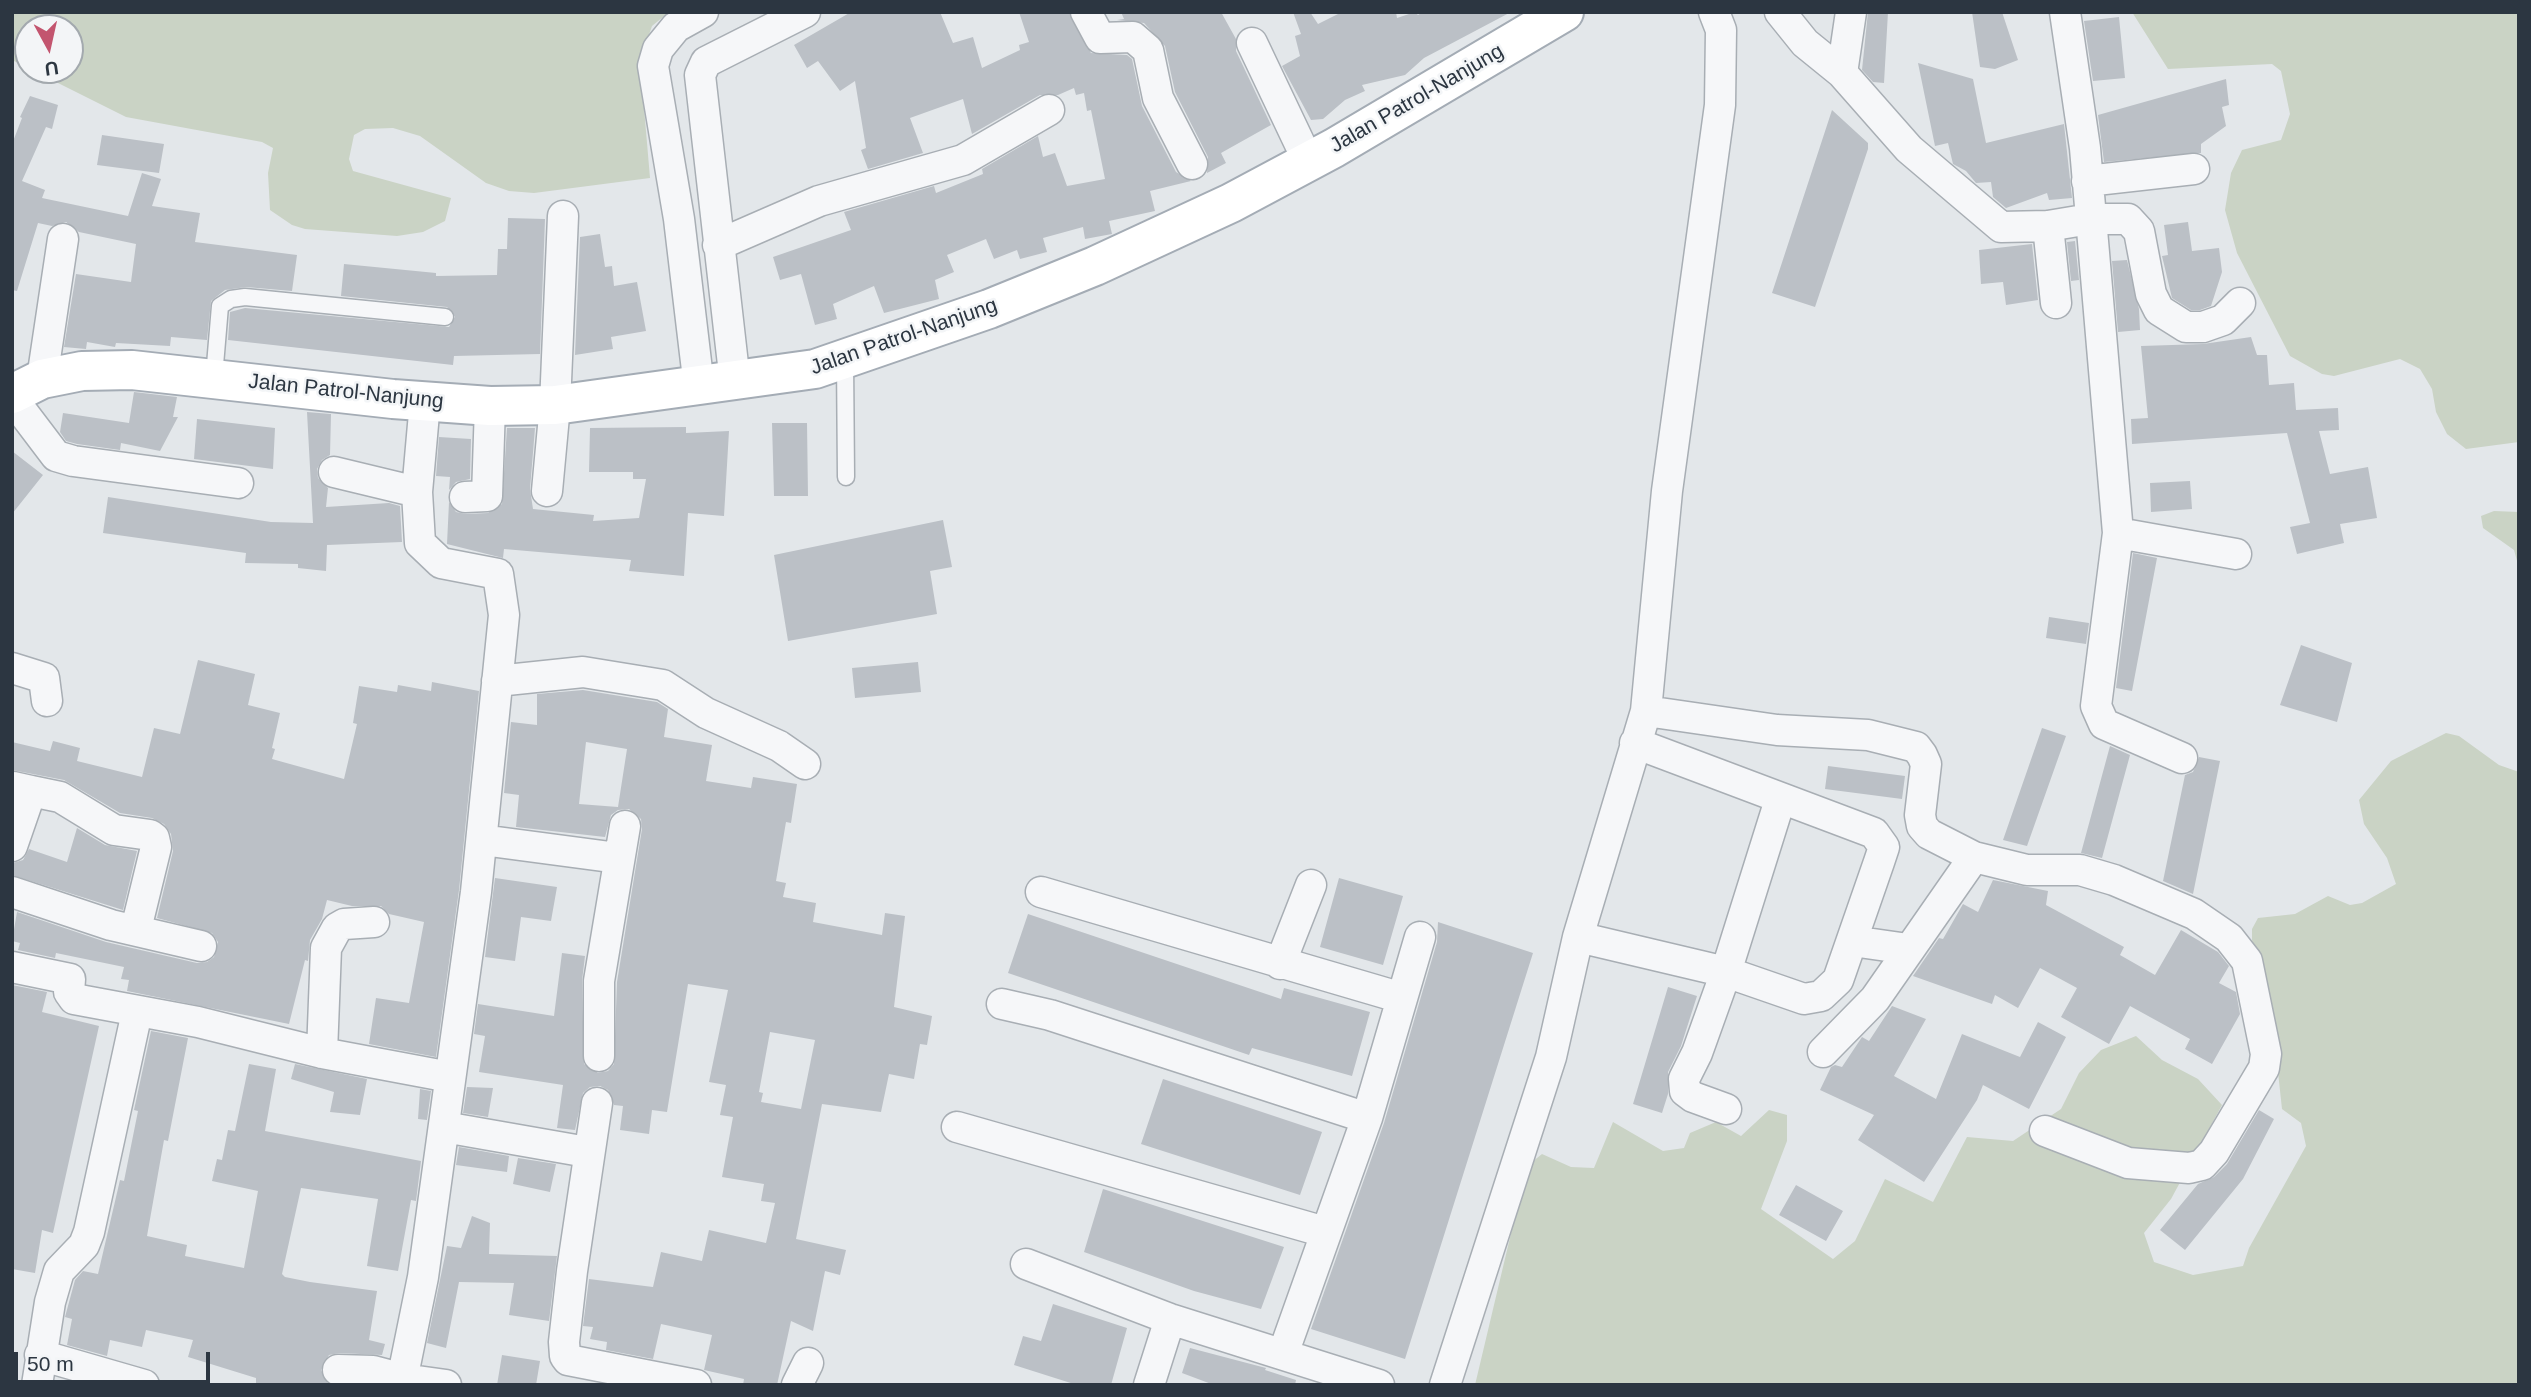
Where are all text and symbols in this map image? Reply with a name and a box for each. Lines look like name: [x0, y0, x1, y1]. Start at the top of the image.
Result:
north arrow: [14, 14, 84, 84]
street label: Jalan Patrol-Nanjung: [1326, 39, 1508, 159]
text: U: [43, 57, 60, 80]
street label: Jalan Patrol-Nanjung: [807, 293, 1001, 381]
street label: Jalan Patrol-Nanjung: [247, 369, 445, 415]
scale bar: [18, 1338, 214, 1382]
text: 50 m: [27, 1352, 74, 1375]

